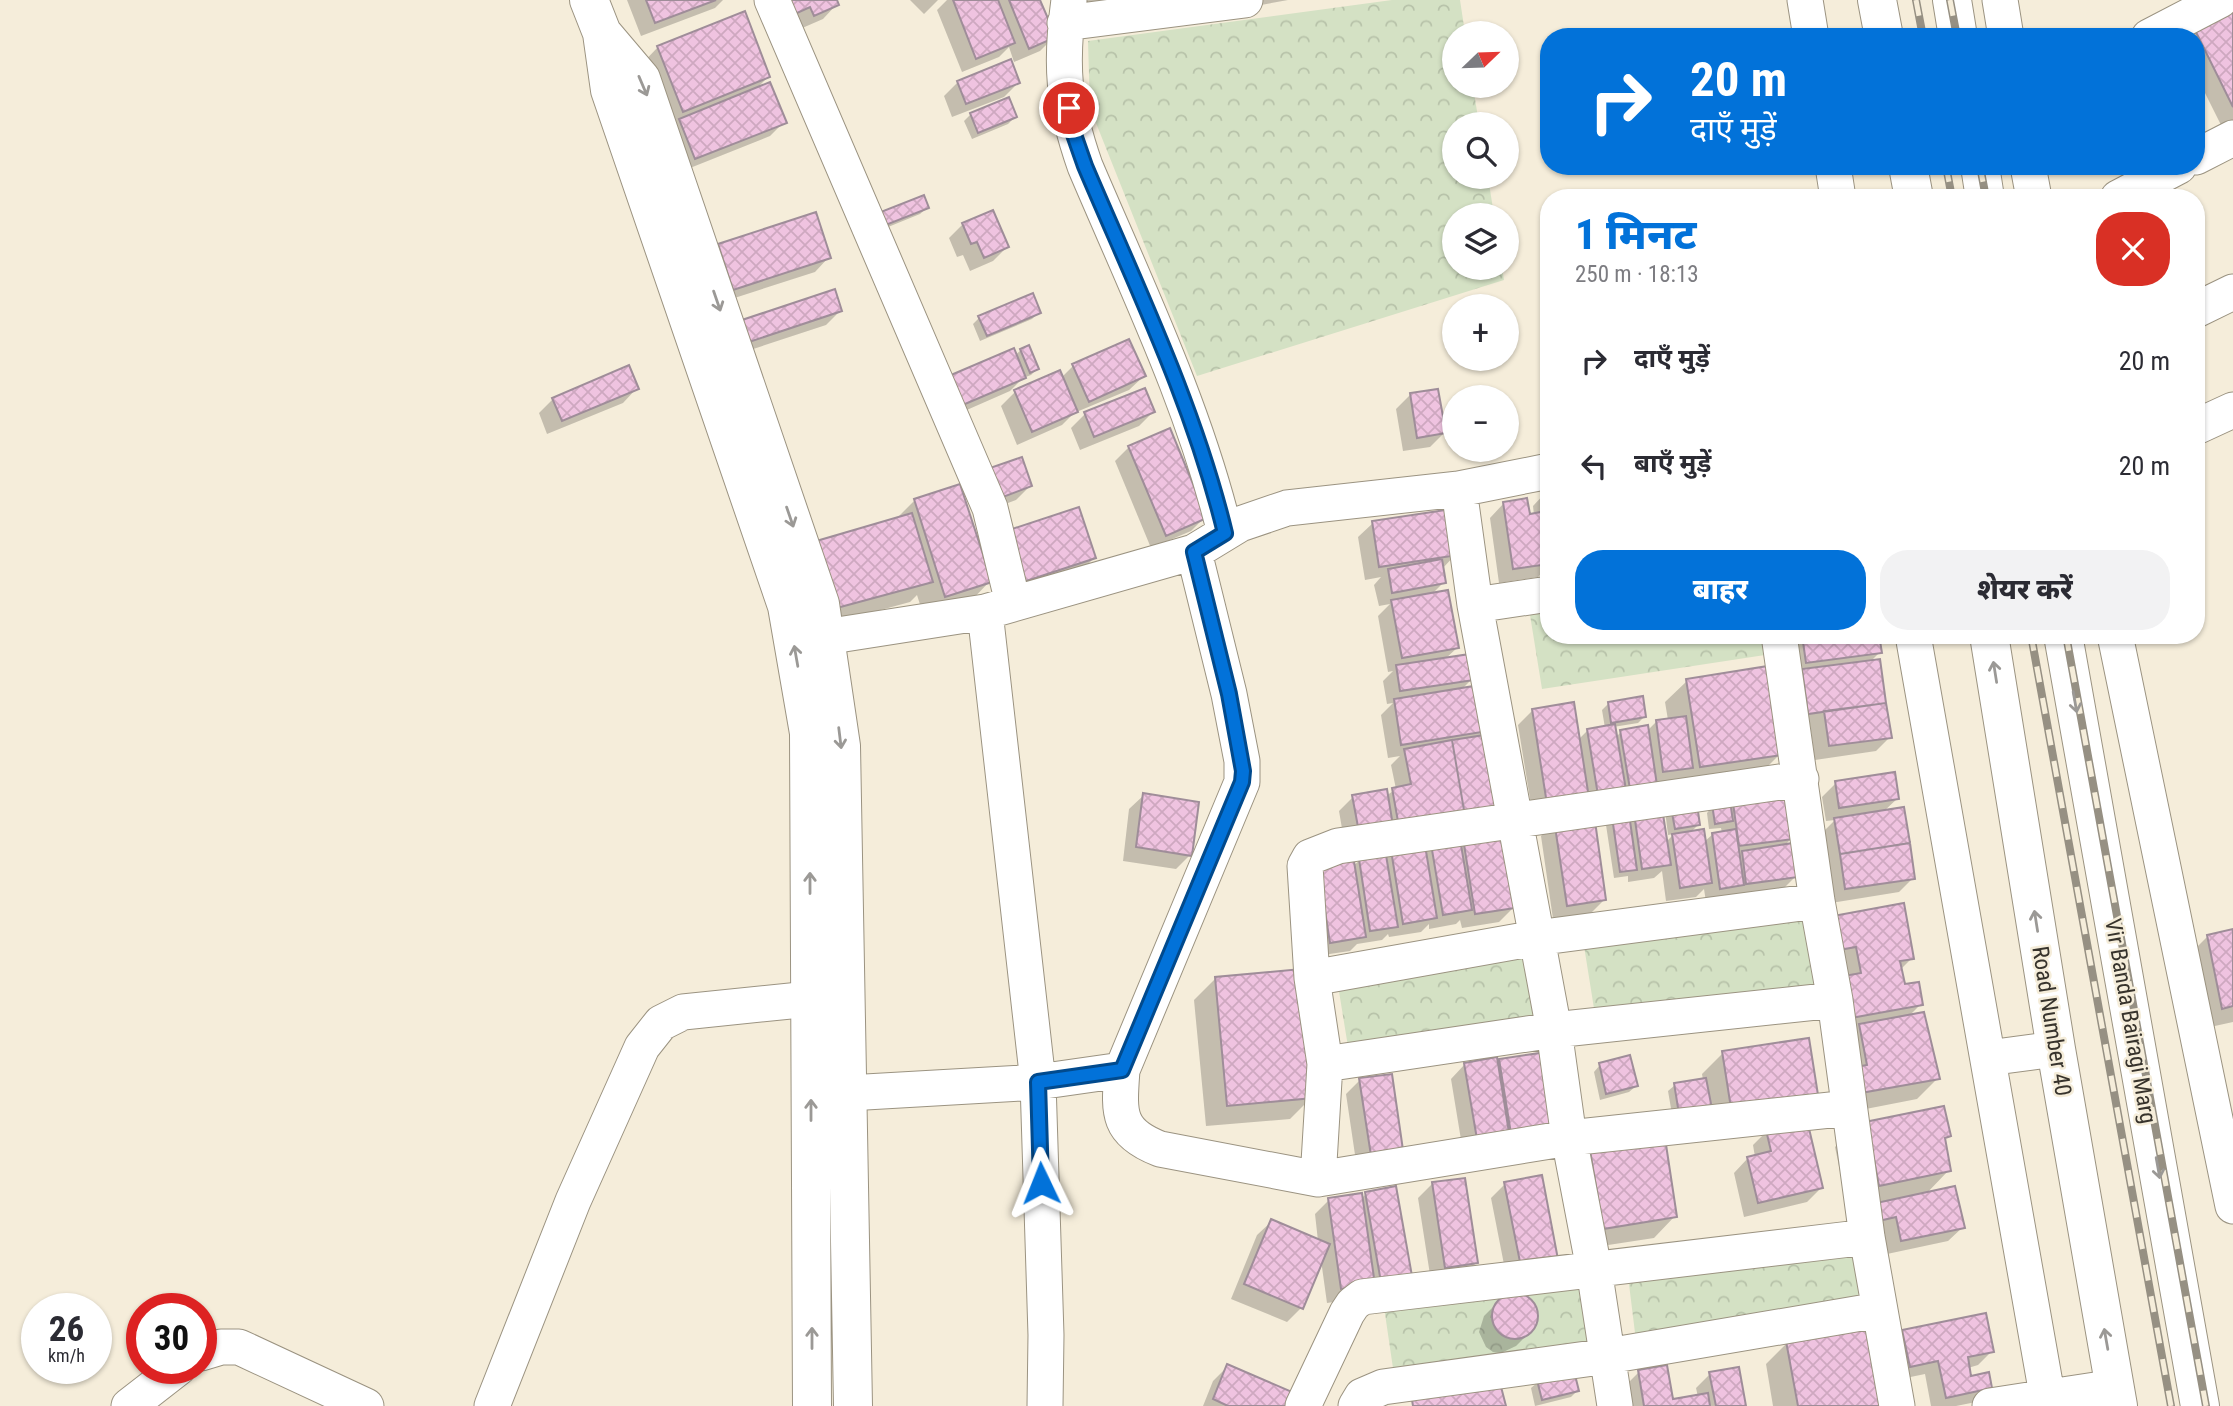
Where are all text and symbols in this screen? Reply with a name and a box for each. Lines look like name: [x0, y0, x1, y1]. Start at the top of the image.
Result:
north arrow: [1442, 21, 1519, 98]
map controls: [1442, 21, 1519, 462]
text: 20 m: [1690, 51, 1787, 108]
icon: right: [1575, 56, 1666, 147]
one-way arrow: [637, 75, 650, 96]
pin: [1039, 78, 1099, 138]
icon: arrive: [1050, 89, 1088, 127]
text: दाएँ मुड़ें: [1690, 110, 1777, 148]
button: search: [1442, 112, 1519, 189]
button: layers: [1442, 203, 1519, 280]
text: 1 मिनट: [1575, 210, 1696, 259]
button: close: [2096, 212, 2170, 286]
text: 250 m · 18:13: [1575, 261, 1699, 288]
one-way arrow: [712, 290, 724, 312]
button: +: [1442, 294, 1519, 371]
icon: right: [1575, 342, 1613, 380]
text: दाएँ मुड़ें: [1634, 343, 1710, 373]
text: 20 m: [2119, 346, 2170, 376]
button: −: [1442, 385, 1519, 462]
icon: left: [1575, 447, 1613, 485]
text: बाएँ मुड़ें: [1634, 448, 1711, 478]
text: 20 m: [2119, 451, 2170, 481]
one-way arrow: [785, 505, 797, 527]
button: बाहर: [1575, 550, 1866, 630]
button: शेयर करें: [1880, 550, 2170, 630]
one-way arrow: [789, 645, 802, 668]
one-way arrow: [1988, 662, 2001, 684]
one-way arrow: [2069, 691, 2082, 713]
one-way arrow: [833, 726, 846, 749]
one-way arrow: [803, 872, 817, 895]
one-way arrow: [2029, 910, 2042, 933]
street label: Vir Banda Bairagi Marg: [2099, 916, 2162, 1126]
street label: Road Number 40: [2026, 944, 2077, 1098]
one-way arrow: [804, 1099, 818, 1122]
position arrow: [1004, 1146, 1078, 1220]
one-way arrow: [2151, 1156, 2165, 1179]
speed limit sign: 30: [126, 1293, 217, 1384]
text: 26: [49, 1309, 84, 1350]
one-way arrow: [805, 1327, 819, 1350]
one-way arrow: [2099, 1328, 2113, 1351]
text: km/h: [48, 1345, 85, 1366]

